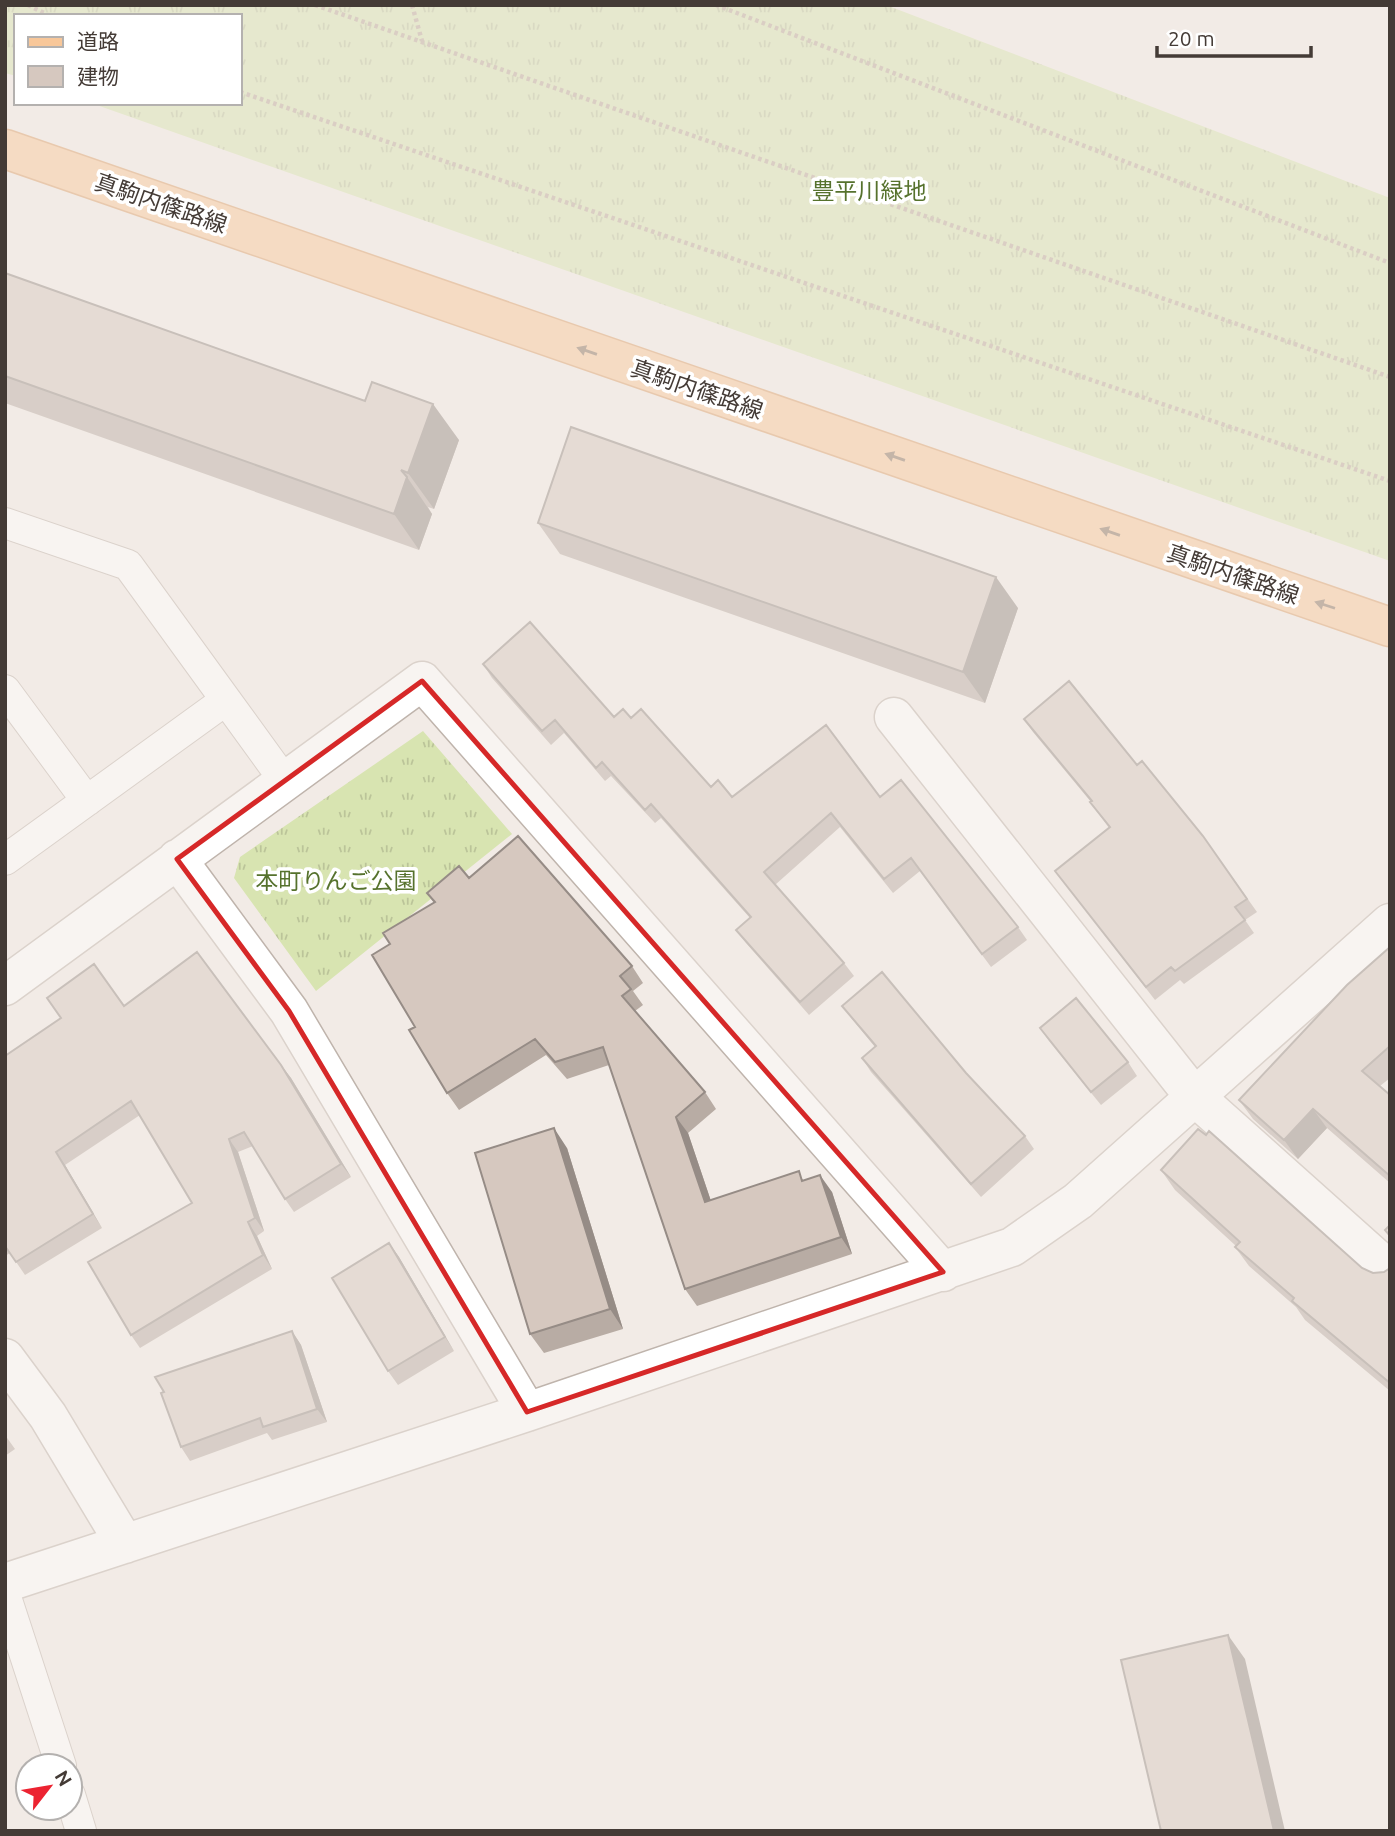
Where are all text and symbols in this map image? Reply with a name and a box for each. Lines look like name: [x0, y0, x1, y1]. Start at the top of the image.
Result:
legend: [14, 14, 242, 105]
scale bar: [1157, 14, 1311, 58]
text: 20 m: [1168, 26, 1215, 50]
text: 道路: [77, 29, 119, 53]
text: 建物: [77, 64, 119, 88]
street label: 真駒内篠路線: [92, 169, 230, 237]
park label: 豊平川緑地: [812, 178, 927, 203]
one-way arrow: [577, 345, 598, 356]
street label: 真駒内篠路線: [628, 355, 766, 423]
one-way arrow: [884, 452, 905, 463]
one-way arrow: [1099, 526, 1120, 537]
street label: 真駒内篠路線: [1164, 540, 1302, 608]
one-way arrow: [1314, 600, 1335, 610]
park label: 本町りんご公園: [256, 868, 417, 893]
north arrow: [14, 1752, 84, 1822]
text: N: [50, 1766, 77, 1790]

